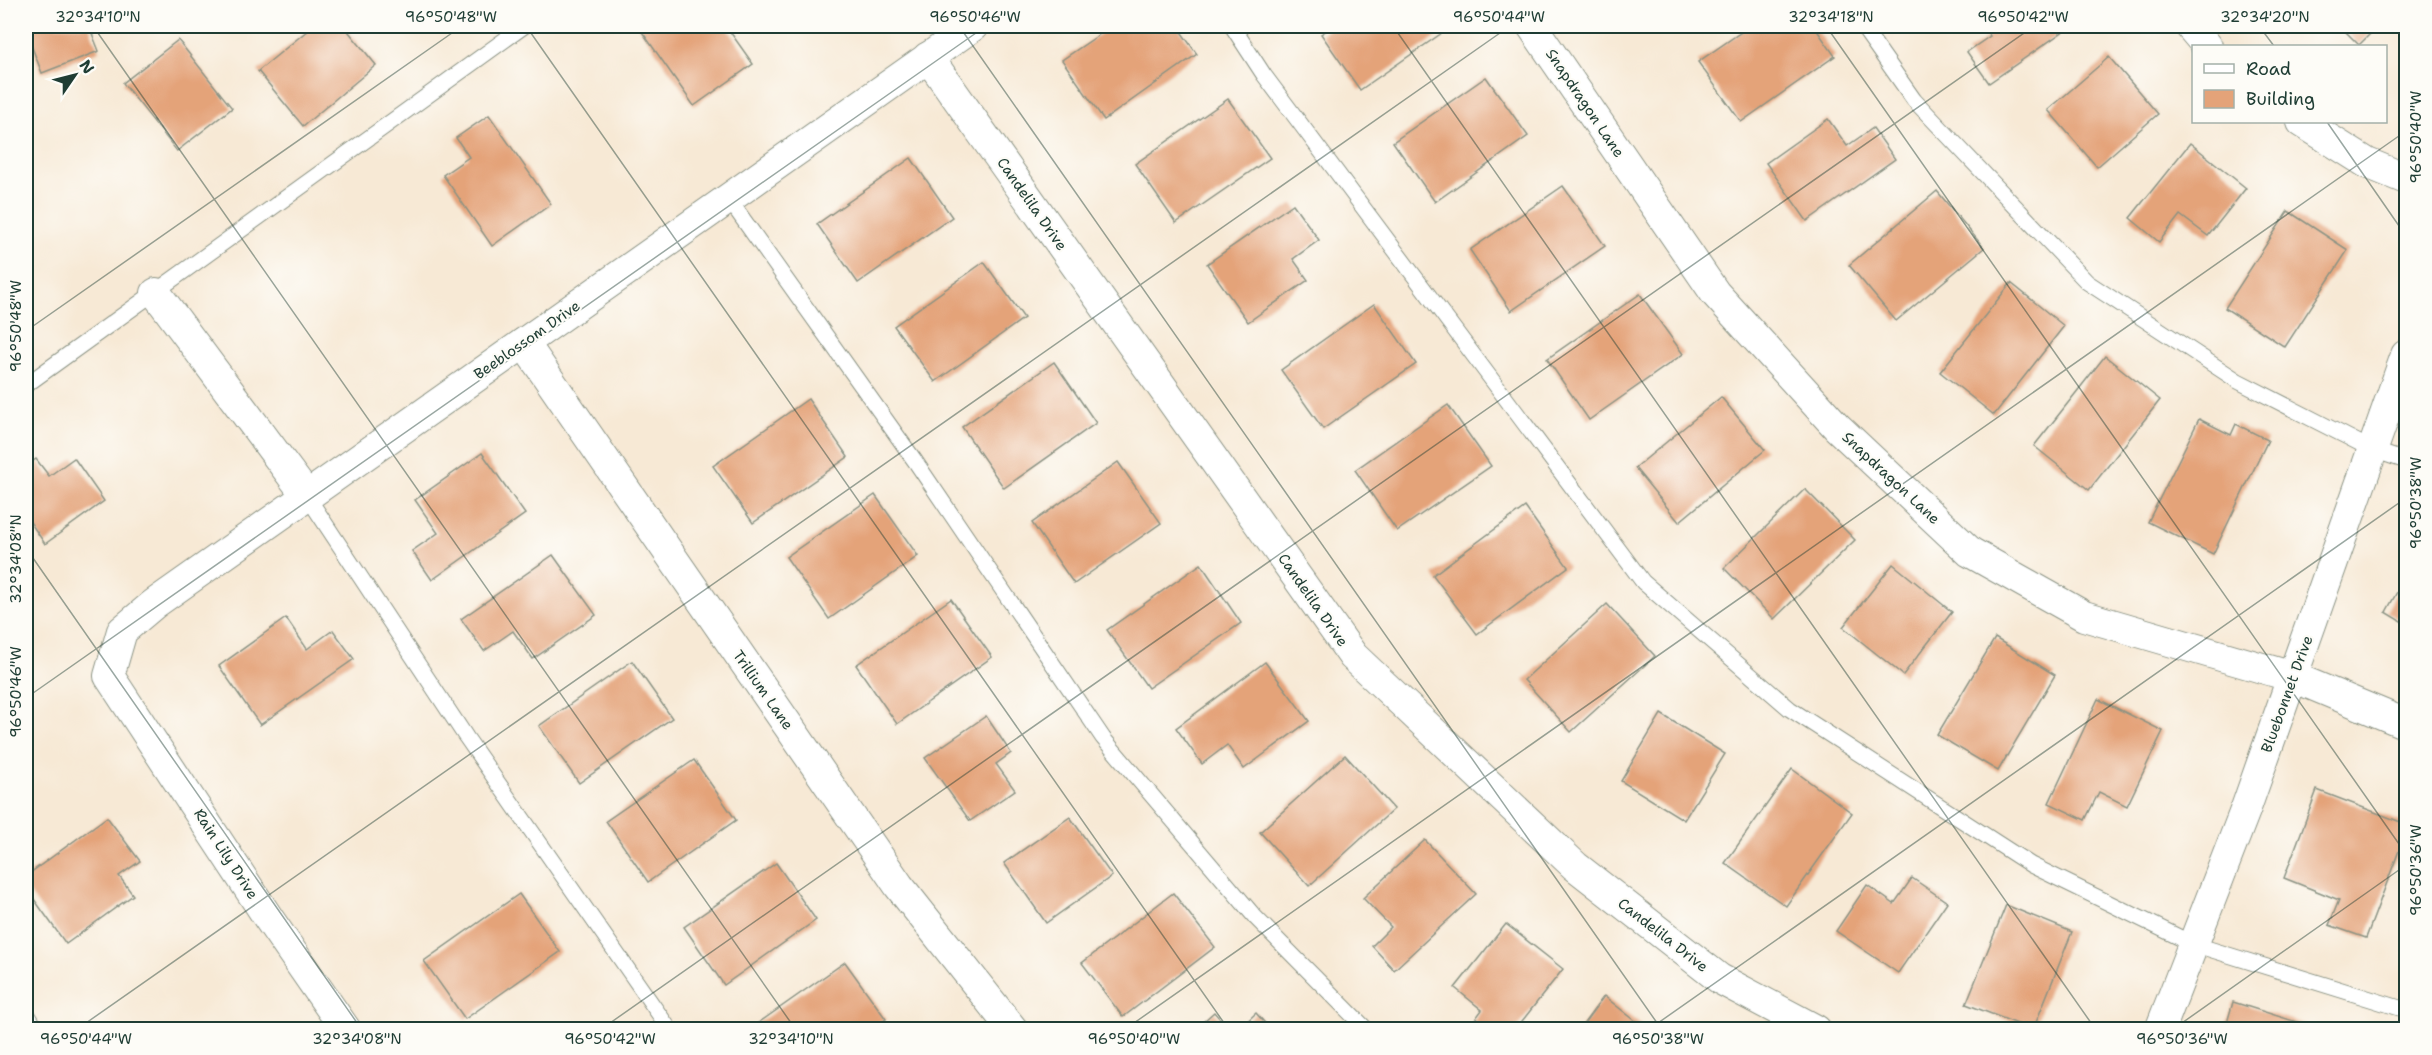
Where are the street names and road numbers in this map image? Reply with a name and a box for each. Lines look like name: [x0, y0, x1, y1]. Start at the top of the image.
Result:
street label: Snapdragon Lane: [1541, 45, 1629, 161]
street label: Candelila Drive: [992, 153, 1072, 255]
street label: Beeblossom Drive: [470, 296, 584, 384]
street label: Snapdragon Lane: [1838, 427, 1944, 529]
street label: Candelila Drive: [1273, 549, 1353, 651]
street label: Bluebonnet Drive: [2257, 633, 2317, 755]
street label: Trillium Lane: [728, 646, 798, 734]
street label: Rain Lily Drive: [189, 805, 263, 903]
street label: Candelila Drive: [1614, 893, 1712, 977]

